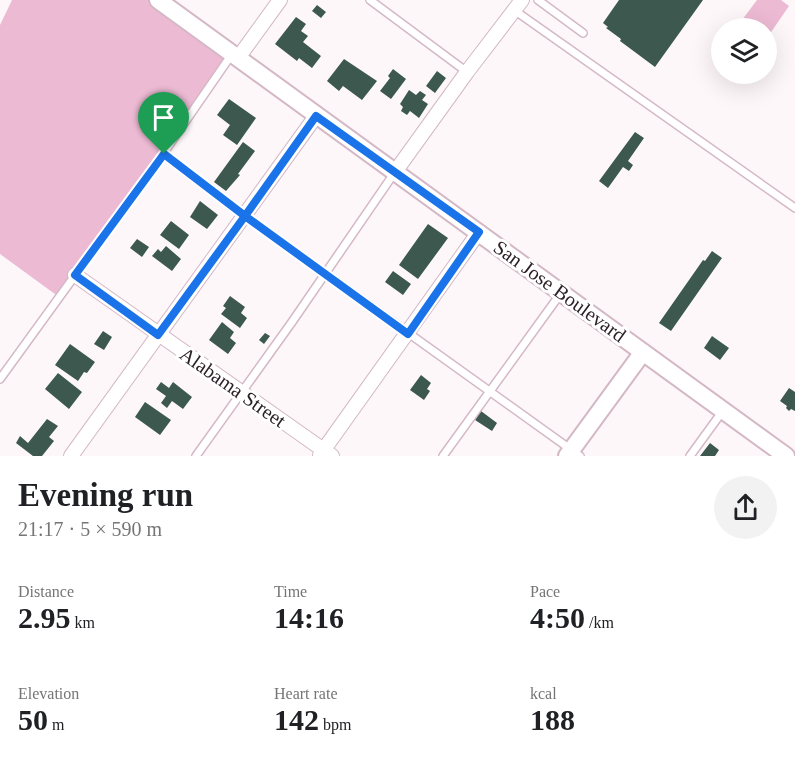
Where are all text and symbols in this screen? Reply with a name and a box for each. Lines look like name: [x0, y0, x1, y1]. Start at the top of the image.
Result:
map controls: [711, 18, 777, 84]
button: layers: [711, 18, 777, 84]
pin: [138, 92, 189, 154]
icon: arrive: [147, 101, 180, 134]
street label: San Jose Boulevard: [490, 236, 630, 346]
street label: Alabama Street: [176, 342, 290, 432]
button: share: [714, 476, 777, 539]
text: Evening run: [18, 477, 193, 513]
text: 21:17 · 5 × 590 m: [18, 518, 162, 540]
text: Distance: [18, 583, 74, 600]
text: Time: [274, 583, 307, 600]
text: Pace: [530, 583, 560, 600]
text: 2.95: [18, 601, 71, 634]
text: 14:16: [274, 601, 344, 634]
text: 4:50: [530, 601, 585, 634]
text: km: [71, 614, 95, 631]
text: /km: [585, 614, 614, 631]
text: Elevation: [18, 685, 79, 702]
text: Heart rate: [274, 685, 338, 702]
text: kcal: [530, 685, 557, 702]
text: 50: [18, 703, 48, 736]
text: 142: [274, 703, 319, 736]
text: 188: [530, 703, 575, 736]
text: m: [48, 716, 64, 733]
text: bpm: [319, 716, 351, 733]

